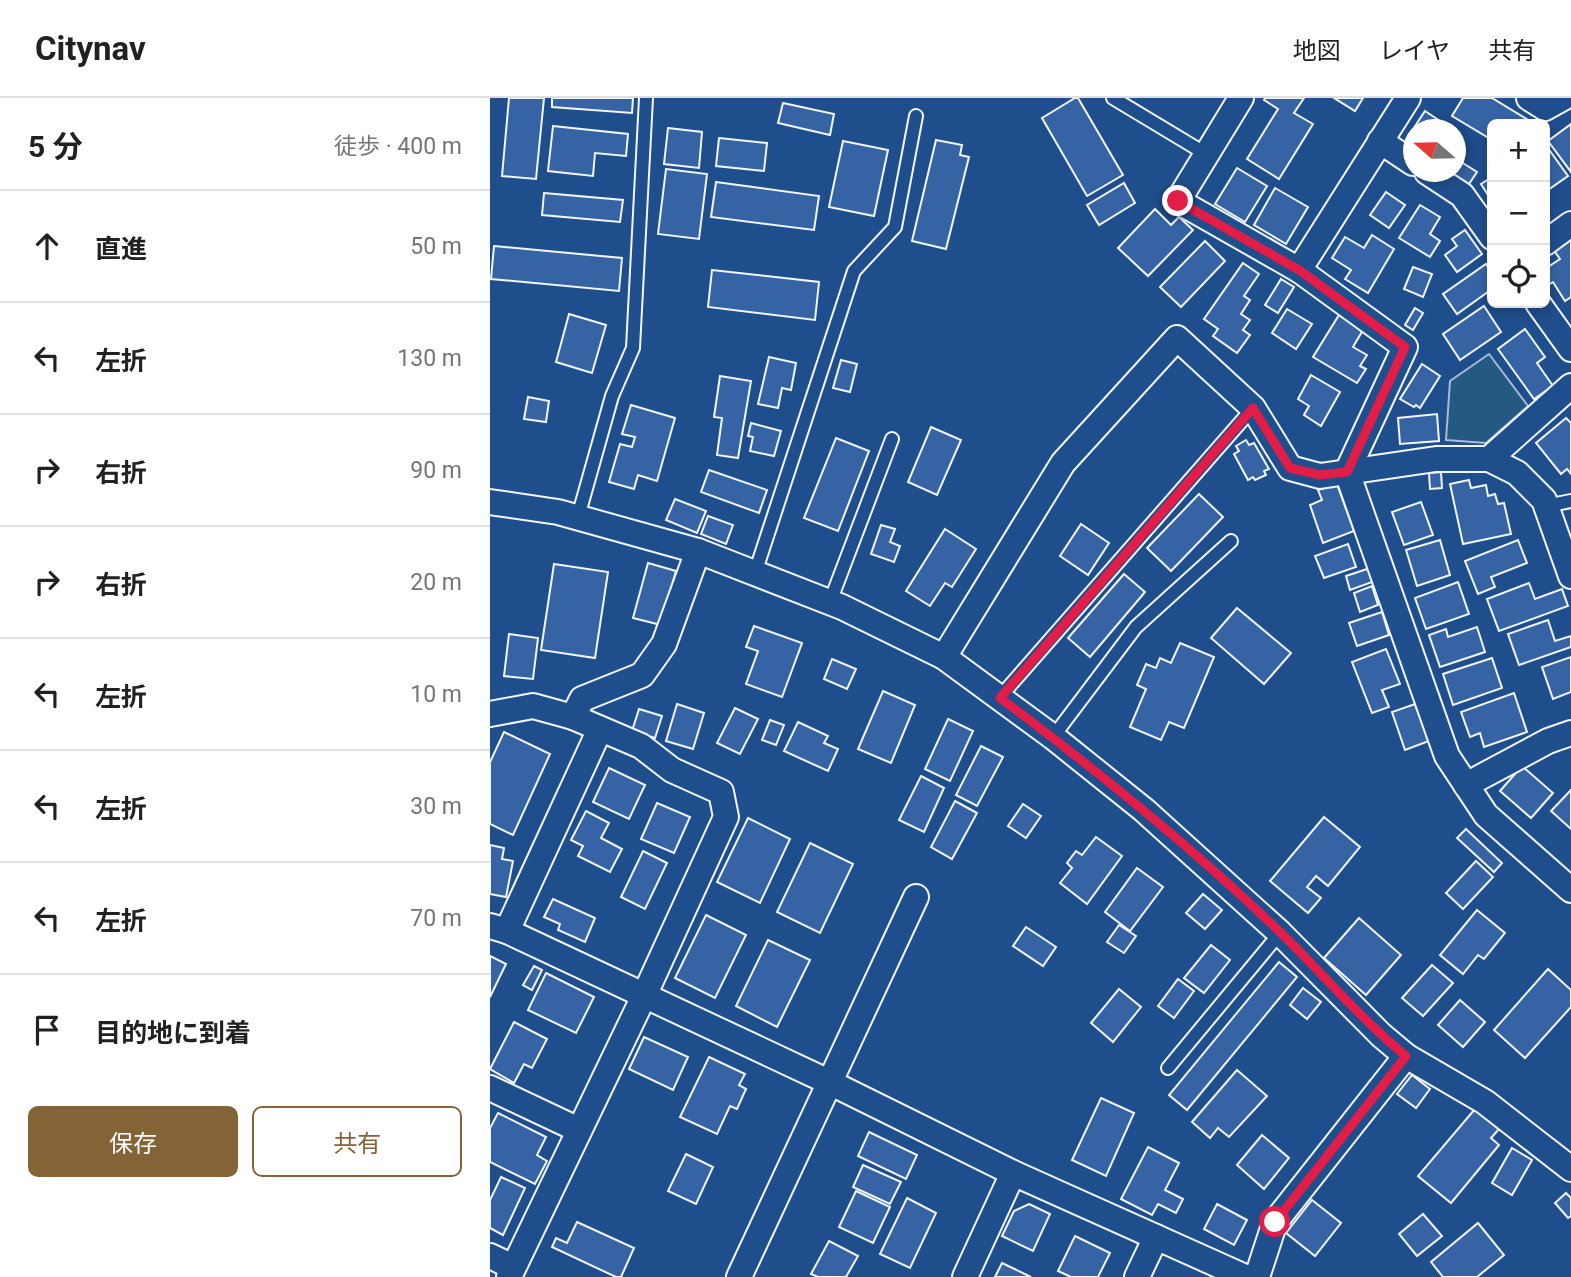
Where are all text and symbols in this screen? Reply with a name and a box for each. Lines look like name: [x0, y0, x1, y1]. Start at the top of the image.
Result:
text: Citynav: [35, 29, 146, 68]
text: 地図: [1293, 37, 1341, 65]
text: レイヤ: [1379, 37, 1450, 65]
text: 共有: [1488, 37, 1536, 65]
north arrow: [1403, 119, 1466, 182]
map controls: [1487, 119, 1550, 308]
button: +: [1487, 119, 1550, 182]
text: 5 分: [28, 129, 83, 164]
text: 徒歩 · 400 m: [334, 133, 462, 160]
button: −: [1487, 182, 1550, 245]
route end: [1162, 185, 1193, 216]
icon: ahead: [28, 227, 66, 265]
text: 50 m: [410, 233, 462, 260]
text: 直進: [95, 234, 147, 264]
button: locate: [1487, 245, 1550, 308]
icon: left: [28, 339, 66, 377]
text: 130 m: [397, 345, 462, 372]
text: 左折: [95, 346, 147, 376]
icon: right: [28, 451, 66, 489]
text: 90 m: [410, 457, 462, 484]
text: 右折: [95, 458, 147, 488]
icon: right: [28, 563, 66, 601]
text: 20 m: [410, 569, 462, 596]
text: 右折: [95, 570, 147, 600]
icon: left: [28, 675, 66, 713]
text: 10 m: [410, 681, 462, 708]
text: 左折: [95, 682, 147, 712]
icon: left: [28, 787, 66, 825]
text: 30 m: [410, 793, 462, 820]
text: 左折: [95, 794, 147, 824]
icon: left: [28, 899, 66, 937]
text: 70 m: [410, 905, 462, 932]
text: 左折: [95, 906, 147, 936]
icon: arrive: [28, 1011, 66, 1049]
text: 目的地に到着: [95, 1018, 251, 1048]
button: 保存: [28, 1106, 238, 1177]
button: 共有: [252, 1106, 462, 1177]
route start: [1259, 1206, 1290, 1237]

